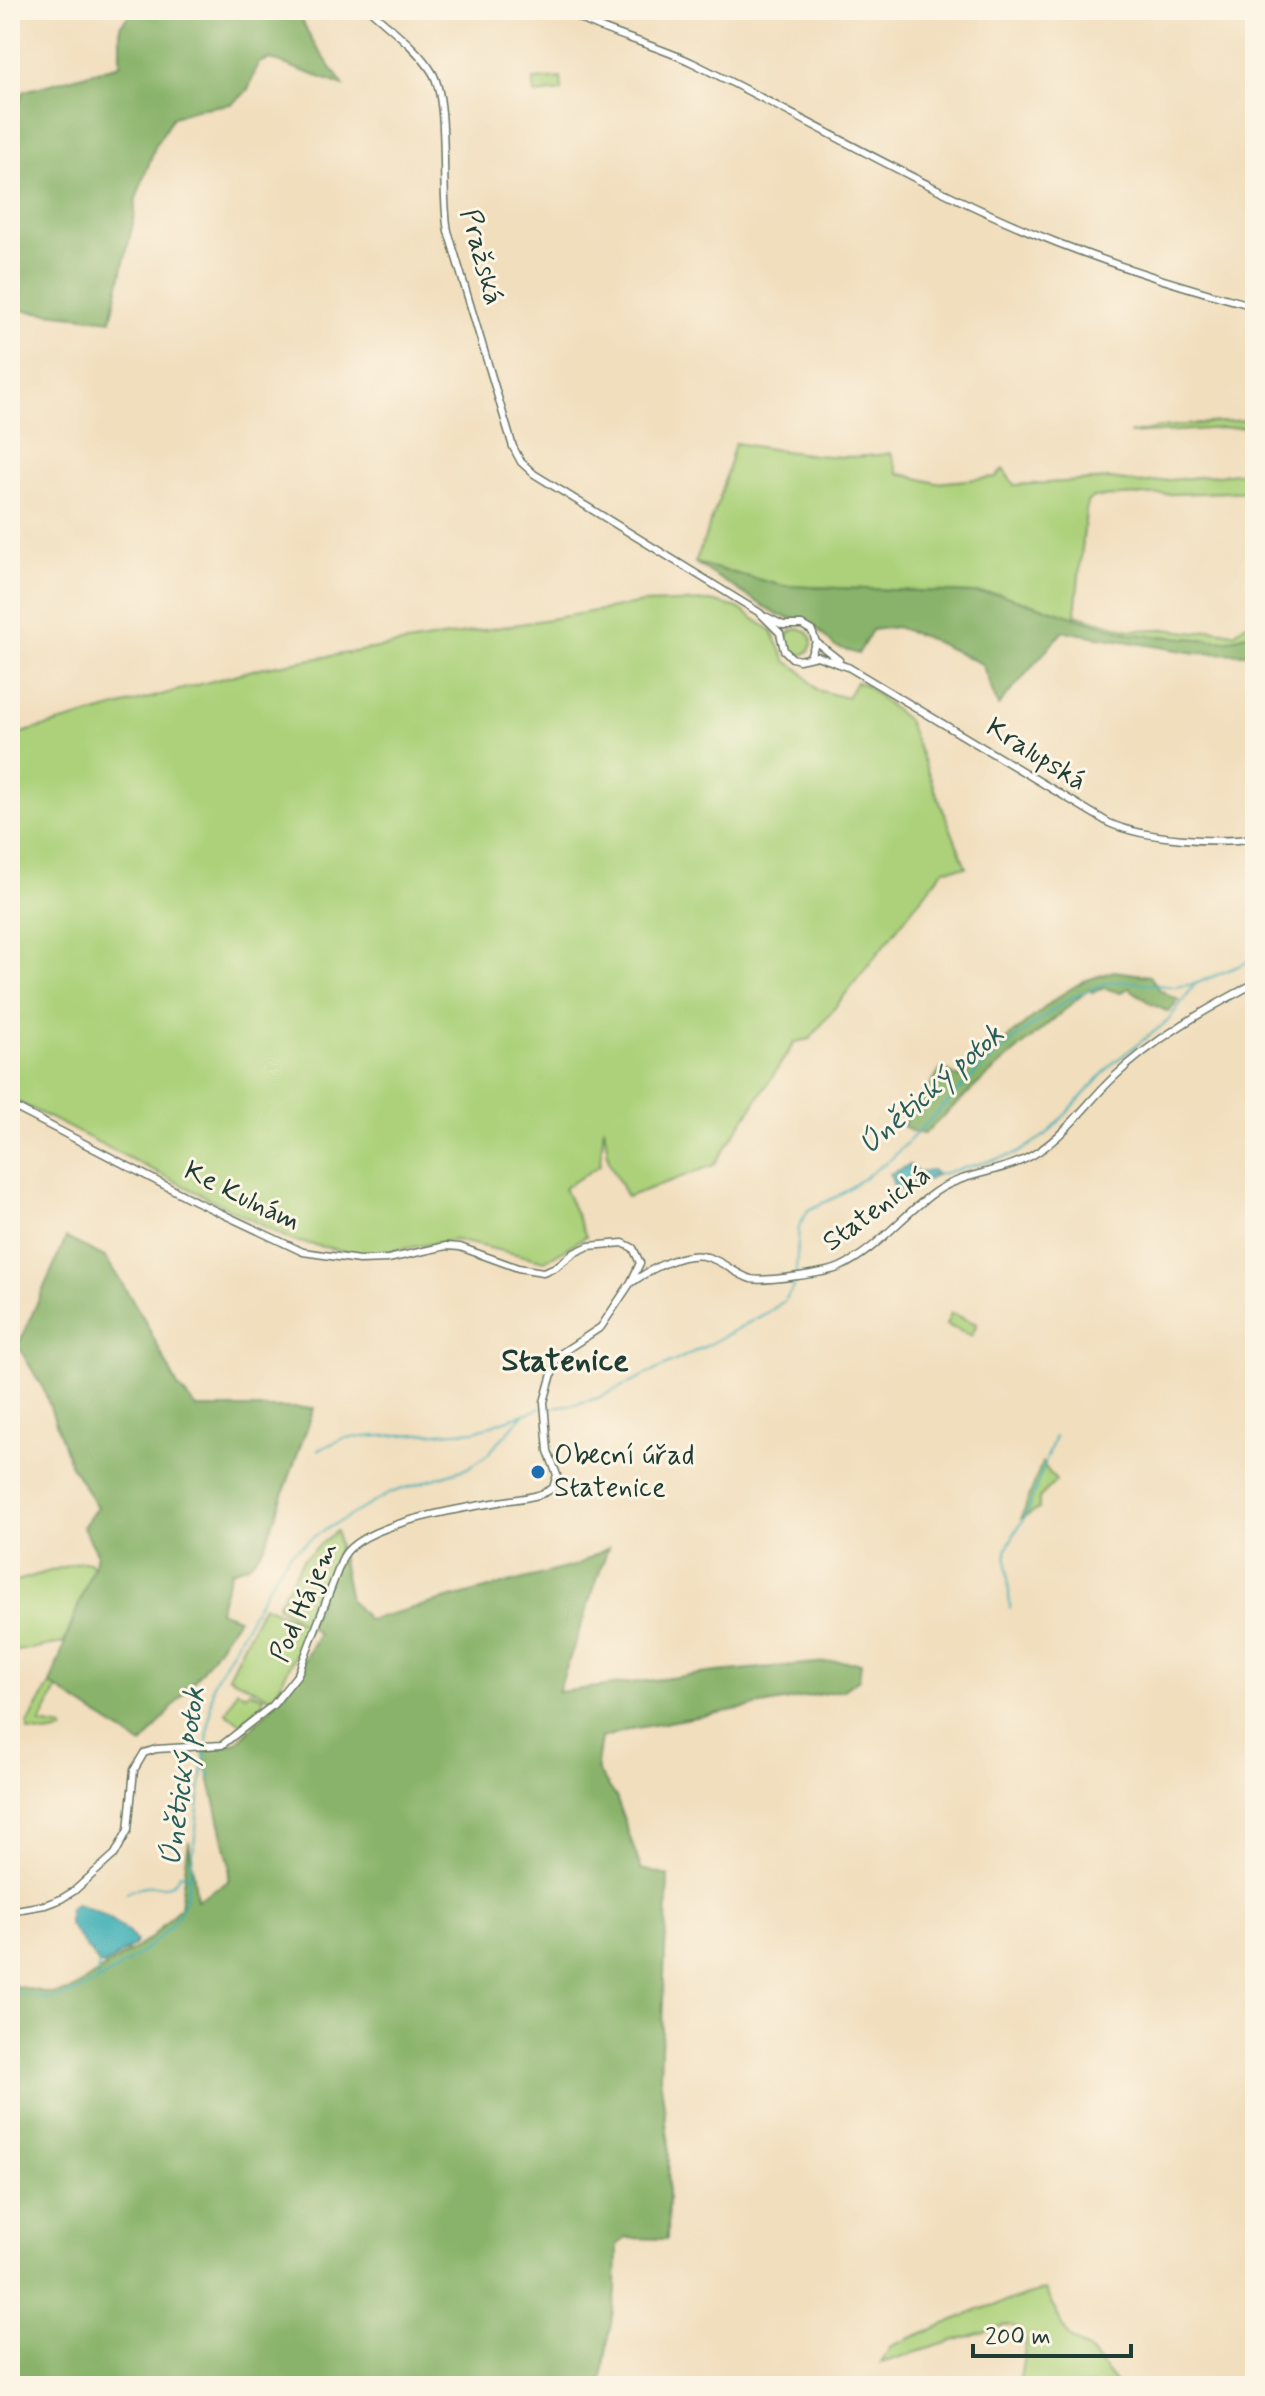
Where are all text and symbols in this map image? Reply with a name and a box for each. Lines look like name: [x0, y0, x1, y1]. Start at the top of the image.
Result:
street label: Pražská: [450, 205, 512, 309]
street label: Kralupská: [979, 710, 1093, 800]
water label: Únětický potok: [849, 1015, 1013, 1164]
street label: Ke Kulnám: [178, 1153, 306, 1241]
street label: Statenická: [815, 1157, 939, 1261]
district label: Statenice: [501, 1340, 629, 1382]
place label: Obecní úřad Statenice: [554, 1438, 695, 1507]
marker: Obecní úřad Statenice: [529, 1463, 547, 1481]
street label: Pod Hájem: [262, 1536, 348, 1668]
water label: Únětický potok: [151, 1684, 215, 1870]
scale bar: [973, 2308, 1131, 2358]
text: 200 m: [985, 2322, 1051, 2353]

